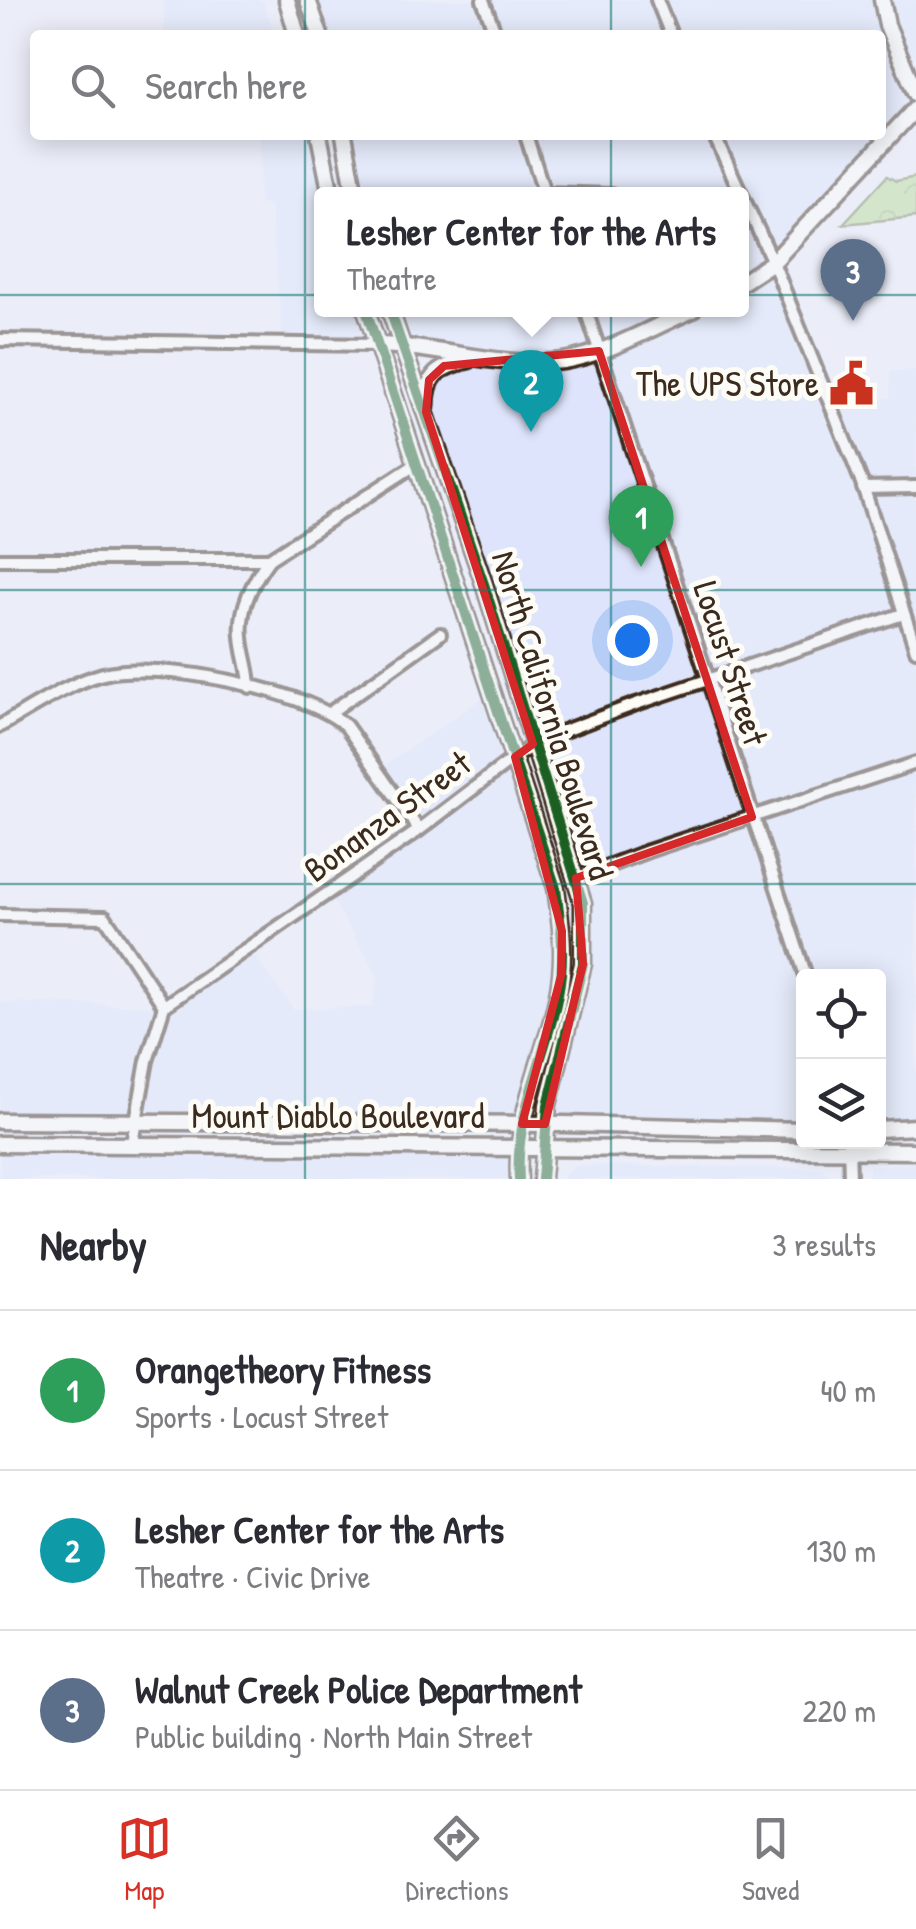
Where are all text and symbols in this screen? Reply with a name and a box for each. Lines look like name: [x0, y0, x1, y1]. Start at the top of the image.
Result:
search box: [30, 30, 886, 140]
icon: search: [65, 58, 120, 113]
text: Search here: [145, 59, 307, 111]
popup: [314, 187, 749, 317]
text: Lesher Center for the Arts: [347, 205, 716, 257]
pin: 3: [820, 238, 886, 321]
text: Theatre: [347, 257, 437, 300]
pin: 2: [498, 350, 564, 432]
public building icon: The UPS Store: [828, 359, 876, 407]
place label: The UPS Store: [636, 360, 819, 407]
pin: 1: [608, 484, 674, 567]
street label: North California Boulevard: [481, 545, 625, 885]
street label: Locust Street: [682, 575, 780, 752]
your location: [607, 615, 658, 666]
street label: Bonanza Street: [294, 739, 481, 892]
map controls: [796, 969, 886, 1149]
button: locate: [796, 969, 886, 1059]
button: layers: [796, 1059, 886, 1149]
street label: Mount Diablo Boulevard: [192, 1092, 484, 1139]
text: Nearby: [40, 1216, 147, 1273]
text: 3 results: [772, 1223, 876, 1266]
text: Orangetheory Fitness: [135, 1343, 431, 1395]
text: 1: [67, 1369, 78, 1412]
text: 40 m: [821, 1369, 876, 1412]
text: Sports · Locust Street: [135, 1395, 388, 1438]
text: Lesher Center for the Arts: [135, 1503, 504, 1555]
text: 2: [65, 1529, 80, 1572]
text: 130 m: [807, 1529, 876, 1572]
text: Theatre · Civic Drive: [135, 1555, 371, 1598]
text: Walnut Creek Police Department: [135, 1663, 582, 1715]
text: 3: [65, 1689, 80, 1732]
text: 220 m: [803, 1689, 876, 1732]
text: Public building · North Main Street: [135, 1715, 532, 1758]
tab: Map: [117, 1811, 172, 1909]
tab: Directions: [405, 1811, 508, 1909]
tab: Saved: [742, 1811, 799, 1909]

